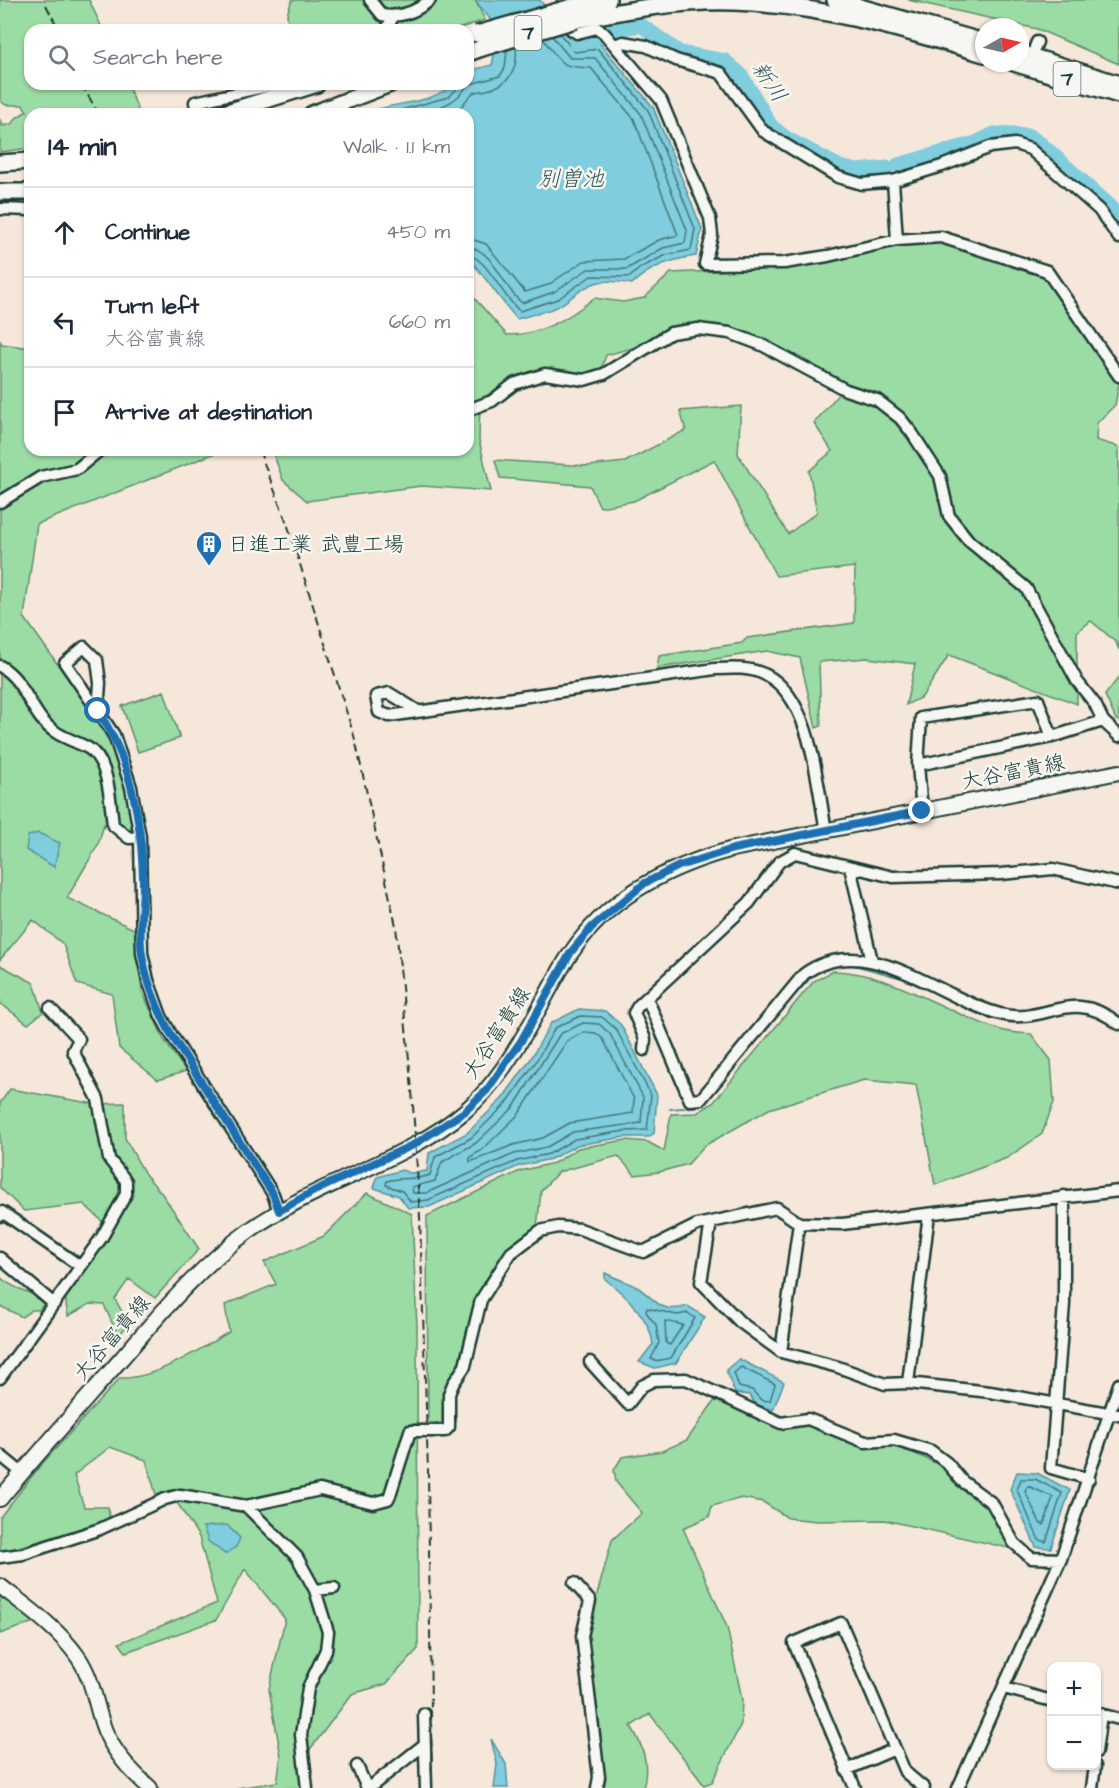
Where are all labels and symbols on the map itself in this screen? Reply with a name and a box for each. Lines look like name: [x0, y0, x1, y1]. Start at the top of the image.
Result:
road number: 7: [514, 16, 542, 50]
north arrow: [975, 18, 1029, 72]
water label: 新川: [744, 55, 794, 109]
road number: 7: [1054, 62, 1080, 96]
water label: 別曽池: [538, 164, 605, 195]
building icon: 日進工業 武豊工場: [194, 529, 224, 567]
place label: 日進工業 武豊工場: [228, 530, 404, 559]
route start: [84, 697, 110, 723]
street label: 大谷富貴線: [959, 748, 1067, 796]
route end: [908, 797, 934, 823]
street label: 大谷富貴線: [456, 981, 538, 1085]
street label: 大谷富貴線: [67, 1289, 157, 1387]

